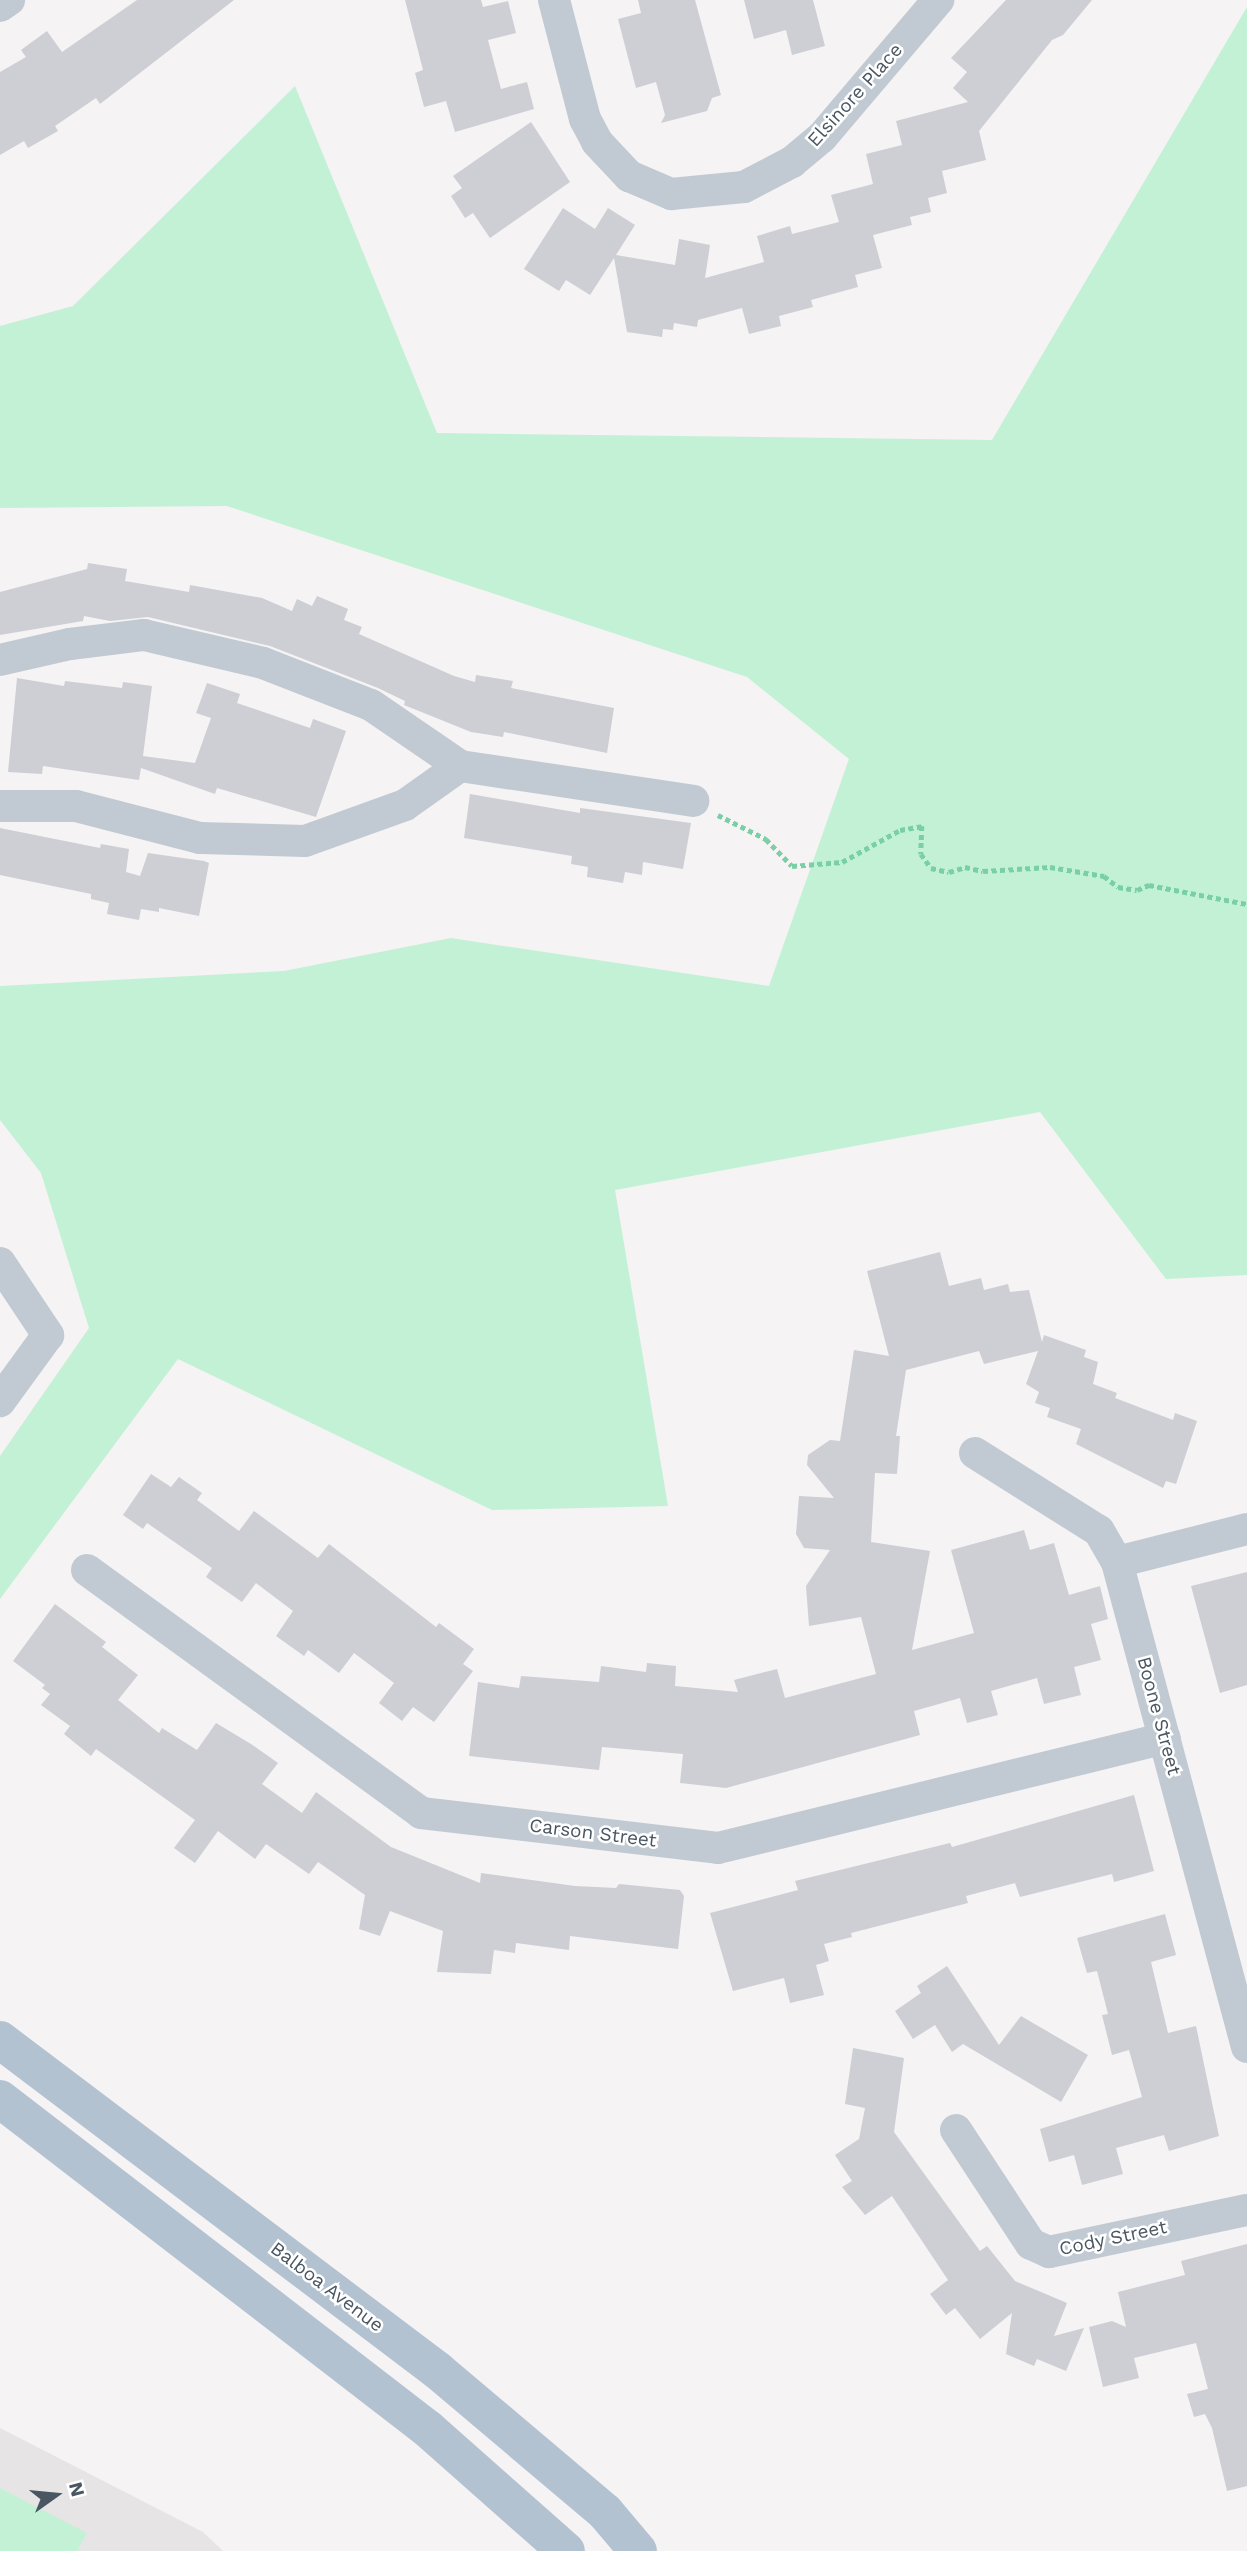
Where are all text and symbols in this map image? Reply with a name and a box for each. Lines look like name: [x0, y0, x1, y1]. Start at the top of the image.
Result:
street label: Elsinore Place: [803, 39, 907, 151]
street label: Boone Street: [1132, 1654, 1186, 1778]
street label: Carson Street: [528, 1814, 658, 1852]
street label: Cody Street: [1057, 2215, 1169, 2261]
street label: Balboa Avenue: [266, 2237, 388, 2337]
north arrow: [21, 2460, 91, 2530]
text: N: [64, 2480, 90, 2499]

